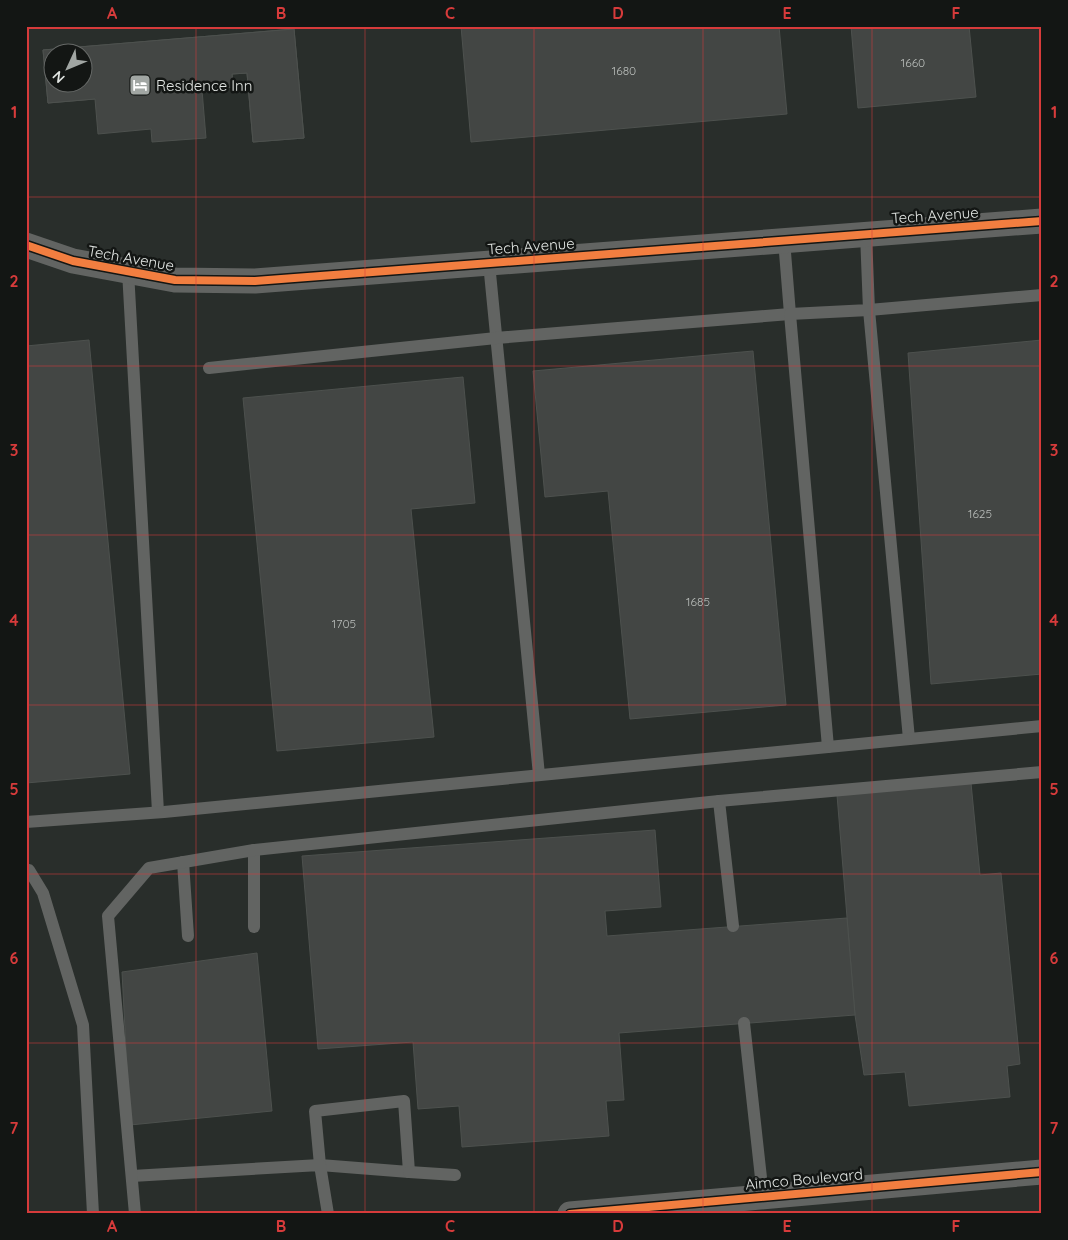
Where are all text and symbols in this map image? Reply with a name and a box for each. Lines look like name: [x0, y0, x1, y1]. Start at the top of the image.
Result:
text: A: [107, 3, 118, 23]
text: B: [276, 3, 286, 23]
text: C: [445, 3, 455, 23]
text: D: [612, 3, 624, 23]
text: E: [782, 3, 792, 23]
text: F: [952, 3, 961, 23]
north arrow: [42, 42, 92, 92]
house number: 1660: [901, 55, 925, 70]
house number: 1680: [612, 63, 636, 78]
text: N: [49, 67, 69, 87]
hotel icon: Residence Inn: [128, 73, 152, 97]
place label: Residence Inn: [156, 76, 252, 95]
text: 1: [11, 102, 17, 122]
text: 1: [1051, 102, 1057, 122]
street label: Tech Avenue: [891, 202, 979, 228]
street label: Tech Avenue: [487, 233, 575, 259]
street label: Tech Avenue: [86, 241, 176, 275]
text: 2: [9, 271, 19, 291]
text: 2: [1049, 271, 1059, 291]
text: 3: [10, 440, 18, 460]
text: 3: [1050, 440, 1058, 460]
house number: 1625: [968, 506, 992, 521]
house number: 1685: [686, 594, 710, 609]
text: 4: [9, 610, 19, 630]
text: 4: [1049, 610, 1059, 630]
house number: 1705: [332, 616, 356, 631]
text: 5: [9, 779, 19, 799]
text: 5: [1049, 779, 1059, 799]
text: 6: [10, 948, 19, 968]
text: 6: [1050, 948, 1059, 968]
text: 7: [10, 1118, 19, 1138]
text: 7: [1050, 1118, 1059, 1138]
street label: Aimco Boulevard: [744, 1164, 864, 1194]
text: A: [107, 1216, 118, 1236]
text: B: [276, 1216, 286, 1236]
text: C: [445, 1216, 455, 1236]
text: D: [612, 1216, 624, 1236]
text: E: [782, 1216, 792, 1236]
text: F: [952, 1216, 961, 1236]

